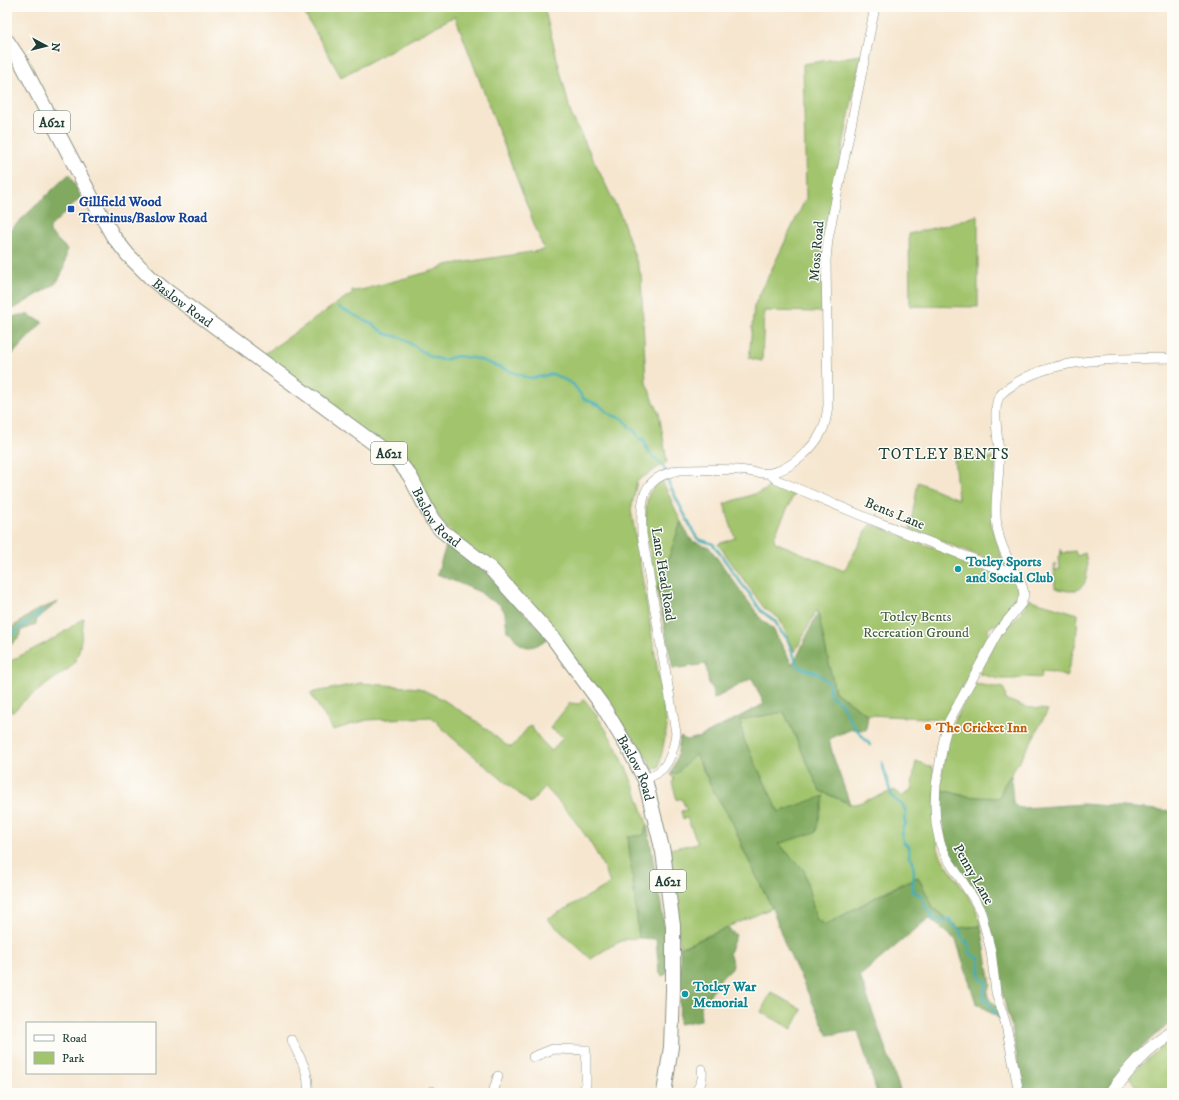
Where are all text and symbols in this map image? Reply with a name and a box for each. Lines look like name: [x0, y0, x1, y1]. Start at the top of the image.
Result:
north arrow: [26, 26, 66, 66]
text: N: [47, 42, 62, 52]
road number: A621: [34, 111, 70, 133]
place label: Gillfield Wood Terminus/Baslow Road: [78, 193, 208, 227]
marker: Gillfield Wood Terminus/Baslow Road: [66, 204, 76, 214]
street label: Moss Road: [805, 220, 829, 282]
street label: Baslow Road: [148, 275, 216, 332]
road number: A621: [371, 442, 407, 464]
district label: TOTLEY BENTS: [878, 445, 1010, 464]
street label: Baslow Road: [407, 485, 464, 552]
street label: Bents Lane: [862, 494, 927, 534]
street label: Lane Head Road: [647, 526, 679, 622]
place label: Totley Sports and Social Club: [965, 553, 1053, 587]
marker: Totley Sports and Social Club: [953, 564, 963, 574]
park label: Totley Bents Recreation Ground: [863, 608, 969, 642]
place label: The Cricket Inn: [935, 719, 1028, 737]
marker: The Cricket Inn: [923, 722, 933, 732]
street label: Baslow Road: [612, 732, 658, 803]
street label: Penny Lane: [949, 841, 998, 908]
road number: A621: [650, 870, 686, 892]
place label: Totley War Memorial: [692, 978, 757, 1012]
marker: Totley War Memorial: [680, 989, 690, 999]
legend: [26, 1022, 156, 1074]
text: Road: [62, 1031, 87, 1046]
text: Park: [62, 1051, 84, 1066]

